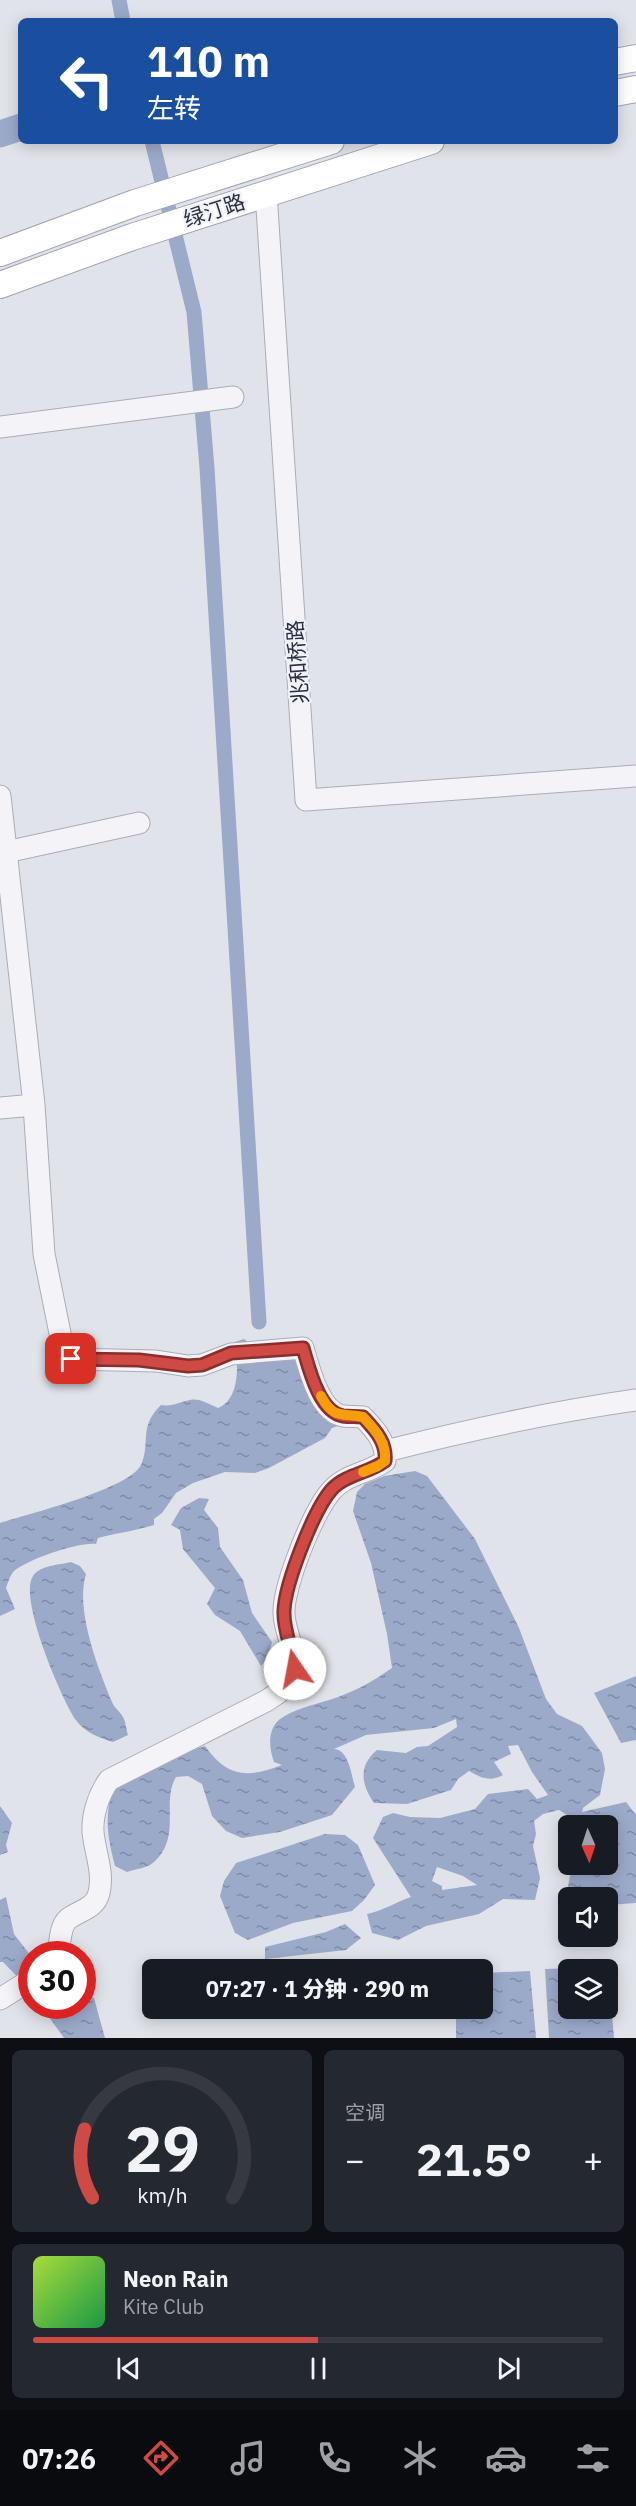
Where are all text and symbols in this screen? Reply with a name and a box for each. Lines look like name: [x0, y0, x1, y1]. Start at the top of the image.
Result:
text: 110 m: [147, 34, 270, 89]
icon: left: [48, 42, 126, 120]
text: 左转: [147, 90, 201, 125]
street label: 绿汀路: [180, 187, 248, 233]
street label: 兆和桥路: [280, 619, 314, 705]
pin: [45, 1333, 96, 1384]
icon: arrive: [54, 1342, 87, 1375]
position arrow: [263, 1637, 327, 1701]
north arrow: [558, 1815, 618, 1875]
map controls: [558, 1815, 618, 2019]
button: sound: [558, 1887, 618, 1947]
speed limit sign: 30: [18, 1941, 96, 2019]
button: layers: [558, 1959, 618, 2019]
text: 07:27 · 1 分钟 · 290 m: [206, 1974, 429, 2003]
text: 空调: [345, 2099, 385, 2126]
text: 29: [125, 2108, 199, 2189]
text: 21.5°: [416, 2130, 532, 2188]
text: −: [345, 2138, 365, 2181]
text: +: [583, 2138, 603, 2181]
text: km/h: [137, 2181, 187, 2209]
text: Neon Rain: [123, 2264, 229, 2293]
text: Kite Club: [123, 2293, 204, 2320]
icon: previous: [112, 2352, 145, 2385]
icon: pause: [302, 2352, 335, 2385]
icon: next: [492, 2352, 525, 2385]
icon: directions: [140, 2437, 182, 2479]
icon: music: [227, 2437, 269, 2479]
icon: phone: [313, 2437, 355, 2479]
icon: climate: [399, 2437, 441, 2479]
icon: car: [485, 2437, 527, 2479]
icon: filters: [572, 2437, 614, 2479]
text: 07:26: [22, 2441, 96, 2476]

